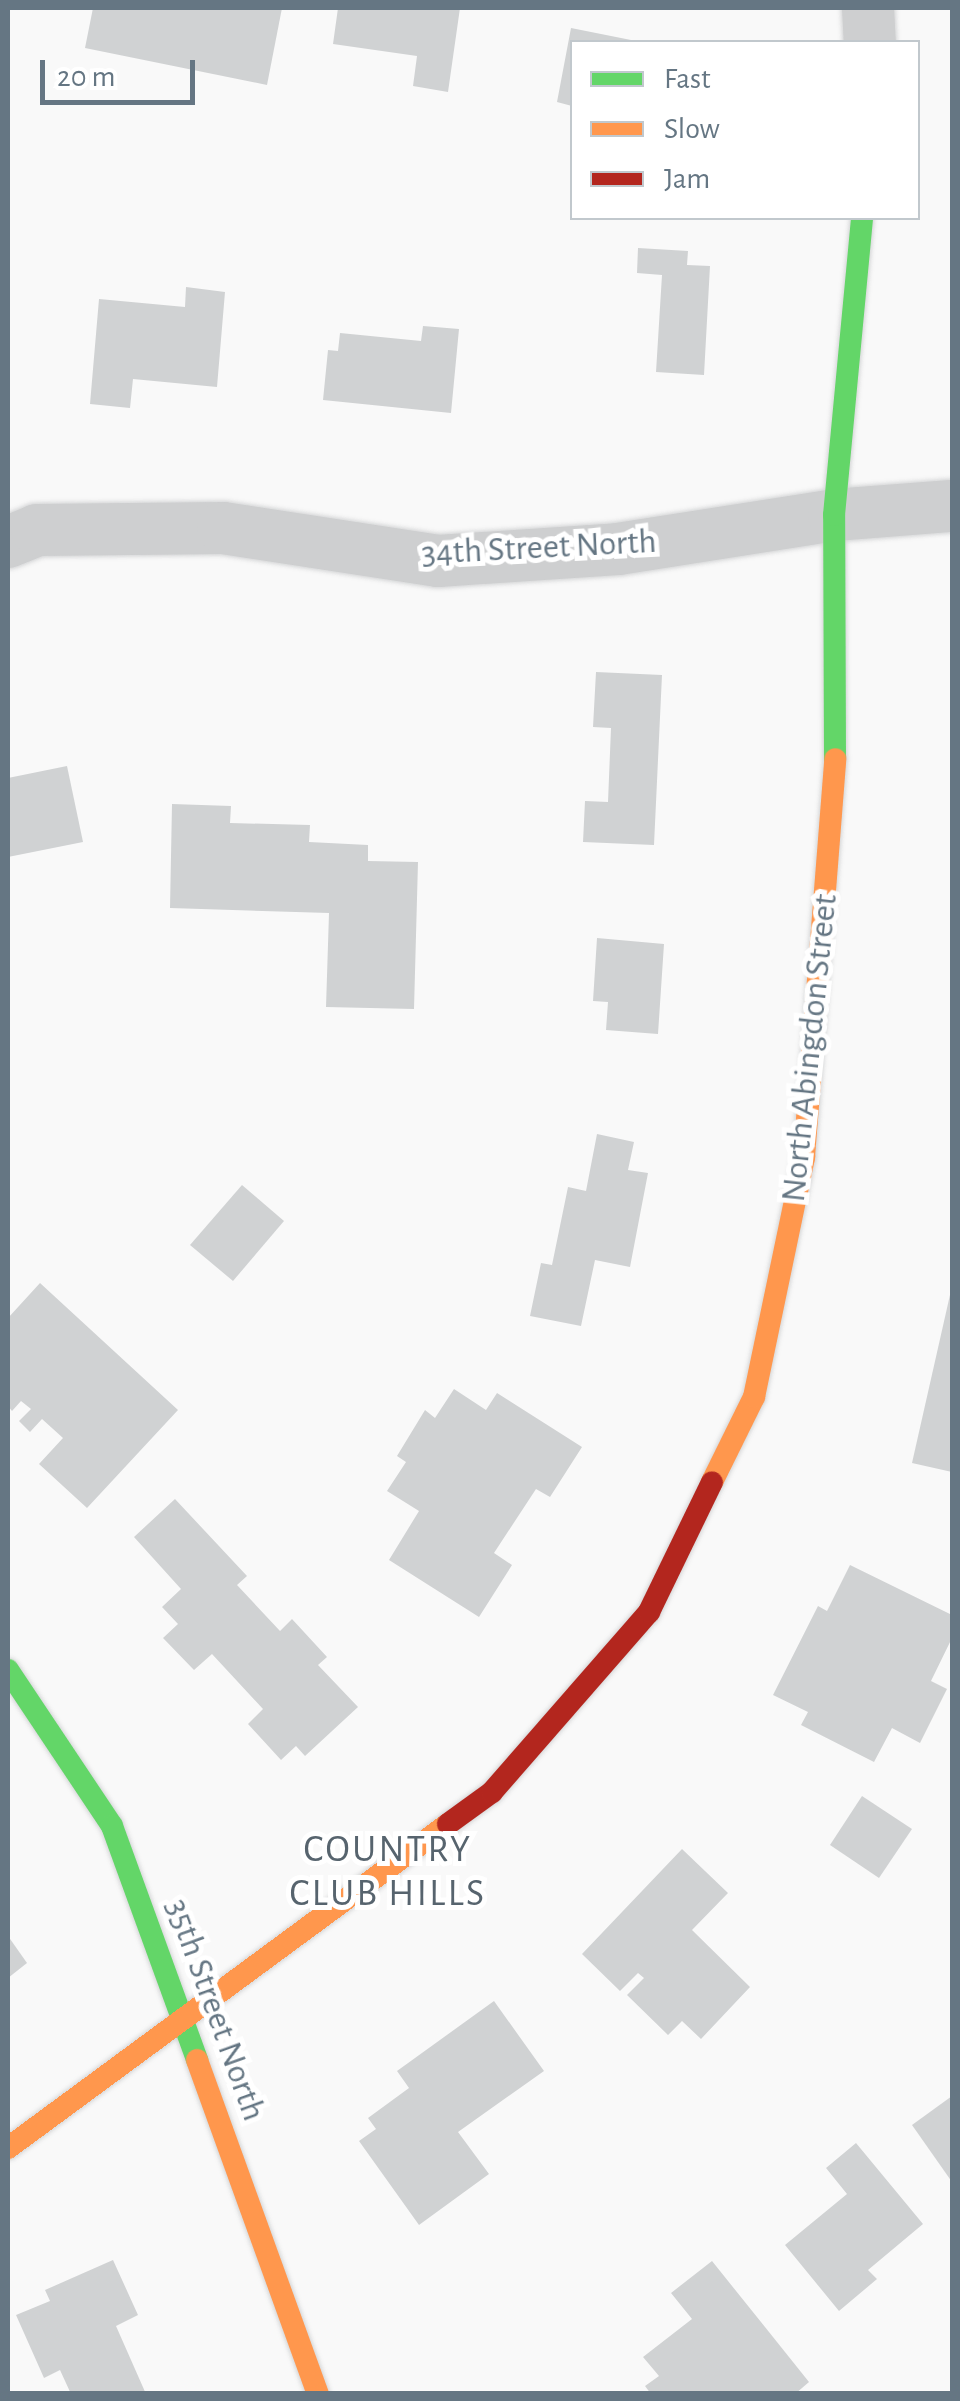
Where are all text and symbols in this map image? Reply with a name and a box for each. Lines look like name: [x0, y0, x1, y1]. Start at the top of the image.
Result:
scale bar: [45, 40, 200, 102]
legend: [570, 40, 920, 220]
text: 20 m: [57, 62, 115, 92]
text: Fast: [664, 64, 711, 94]
text: Slow: [664, 114, 720, 144]
text: Jam: [664, 164, 710, 194]
street label: 34th Street North: [420, 521, 658, 575]
street label: North Abingdon Street: [773, 892, 847, 1204]
district label: COUNTRY CLUB HILLS: [290, 1828, 486, 1918]
street label: 35th Street North: [155, 1893, 275, 2127]

